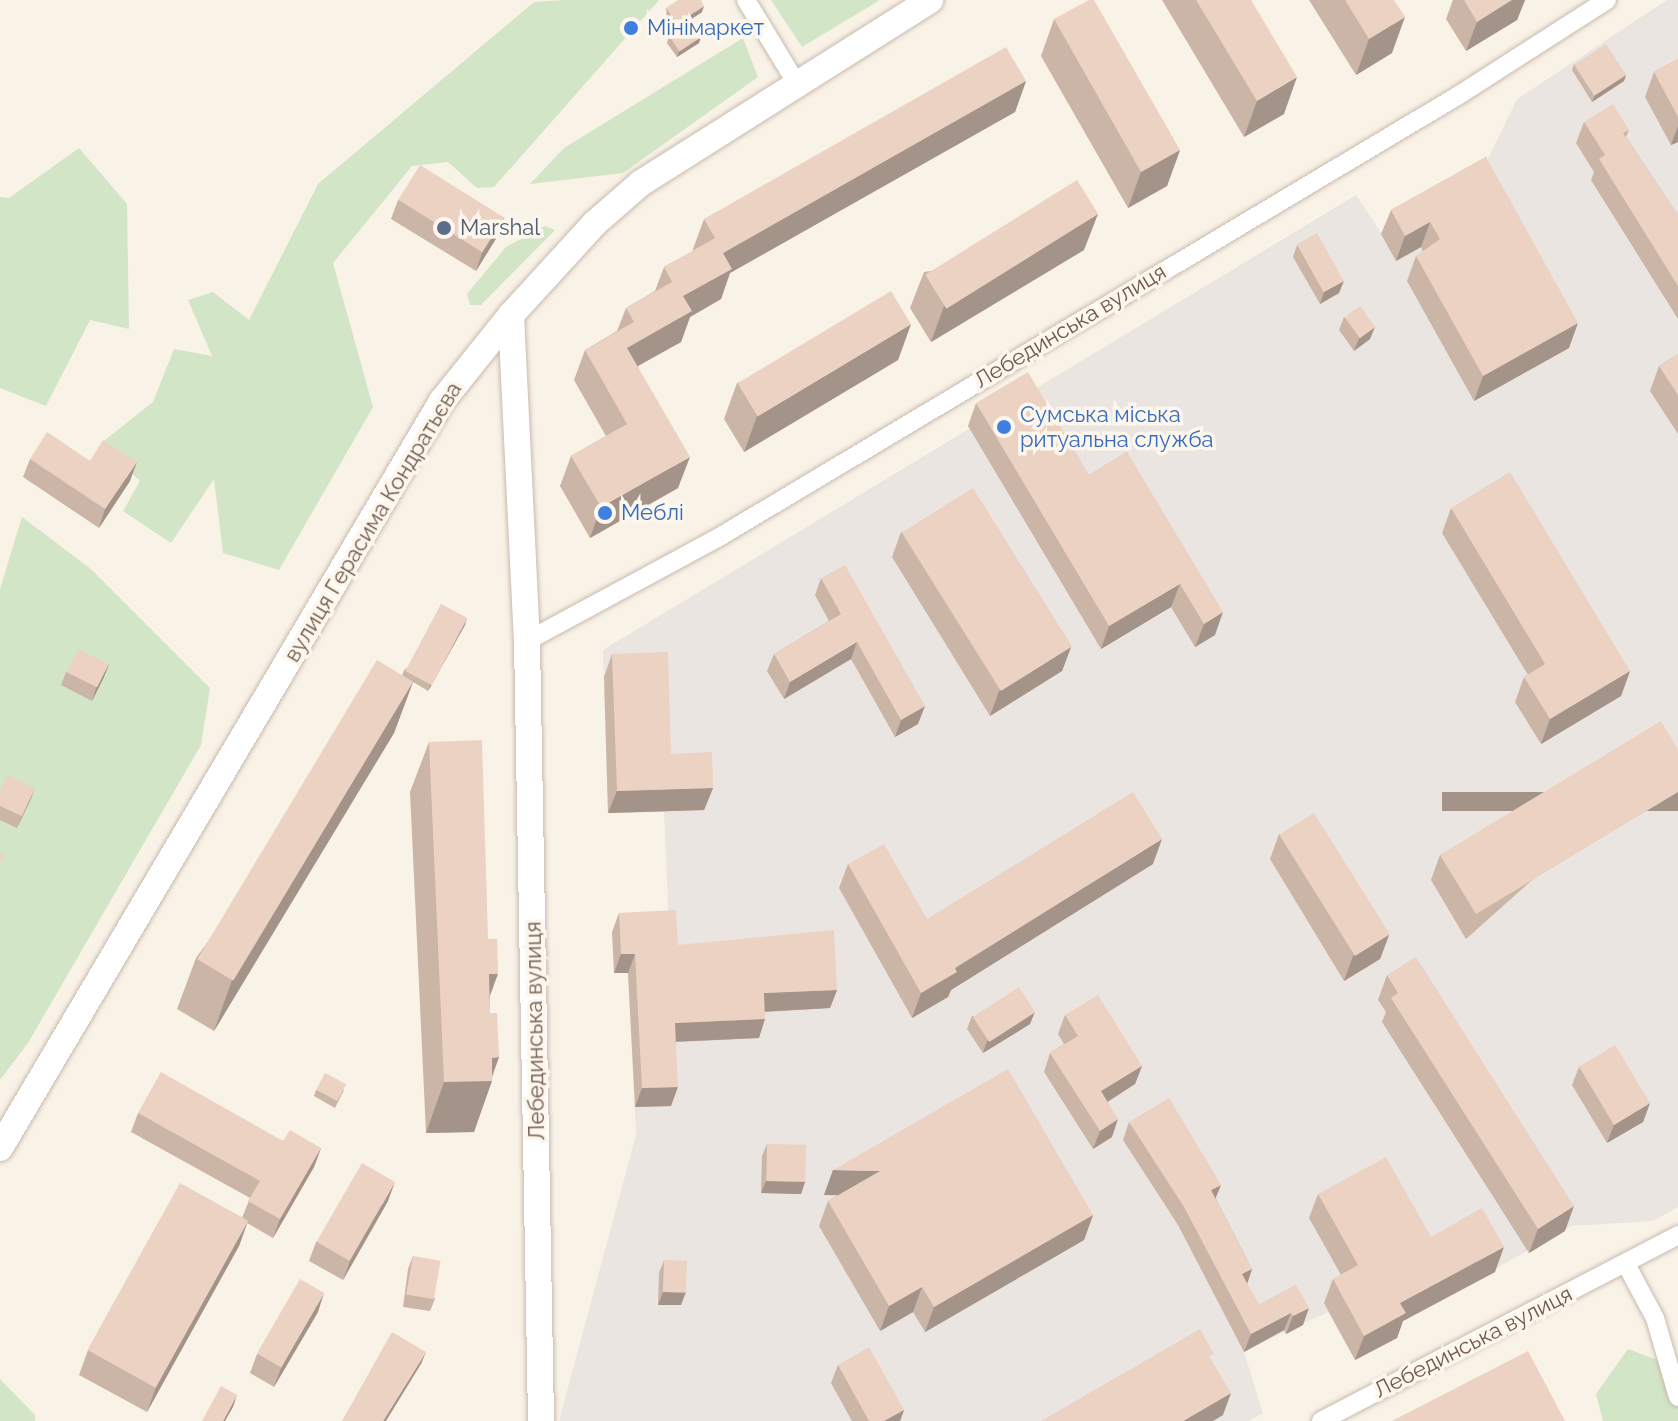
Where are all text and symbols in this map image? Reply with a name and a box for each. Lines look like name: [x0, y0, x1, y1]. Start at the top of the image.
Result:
place label: Мінімаркет: [647, 15, 764, 41]
marker: Мінімаркет: [622, 19, 640, 37]
place label: Marshal: [460, 215, 540, 241]
marker: Marshal: [435, 219, 453, 237]
street label: Лебединська вулиця: [969, 258, 1171, 394]
street label: вулиця Герасима Кондратьєва: [279, 377, 467, 667]
place label: Сумська міська ритуальна служба: [1020, 401, 1214, 452]
marker: Сумська міська ритуальна служба: [995, 418, 1013, 436]
place label: Меблі: [621, 500, 684, 526]
marker: Меблі: [596, 504, 614, 522]
street label: Лебединська вулиця: [520, 921, 550, 1141]
street label: Лебединська вулиця: [1369, 1281, 1577, 1403]

